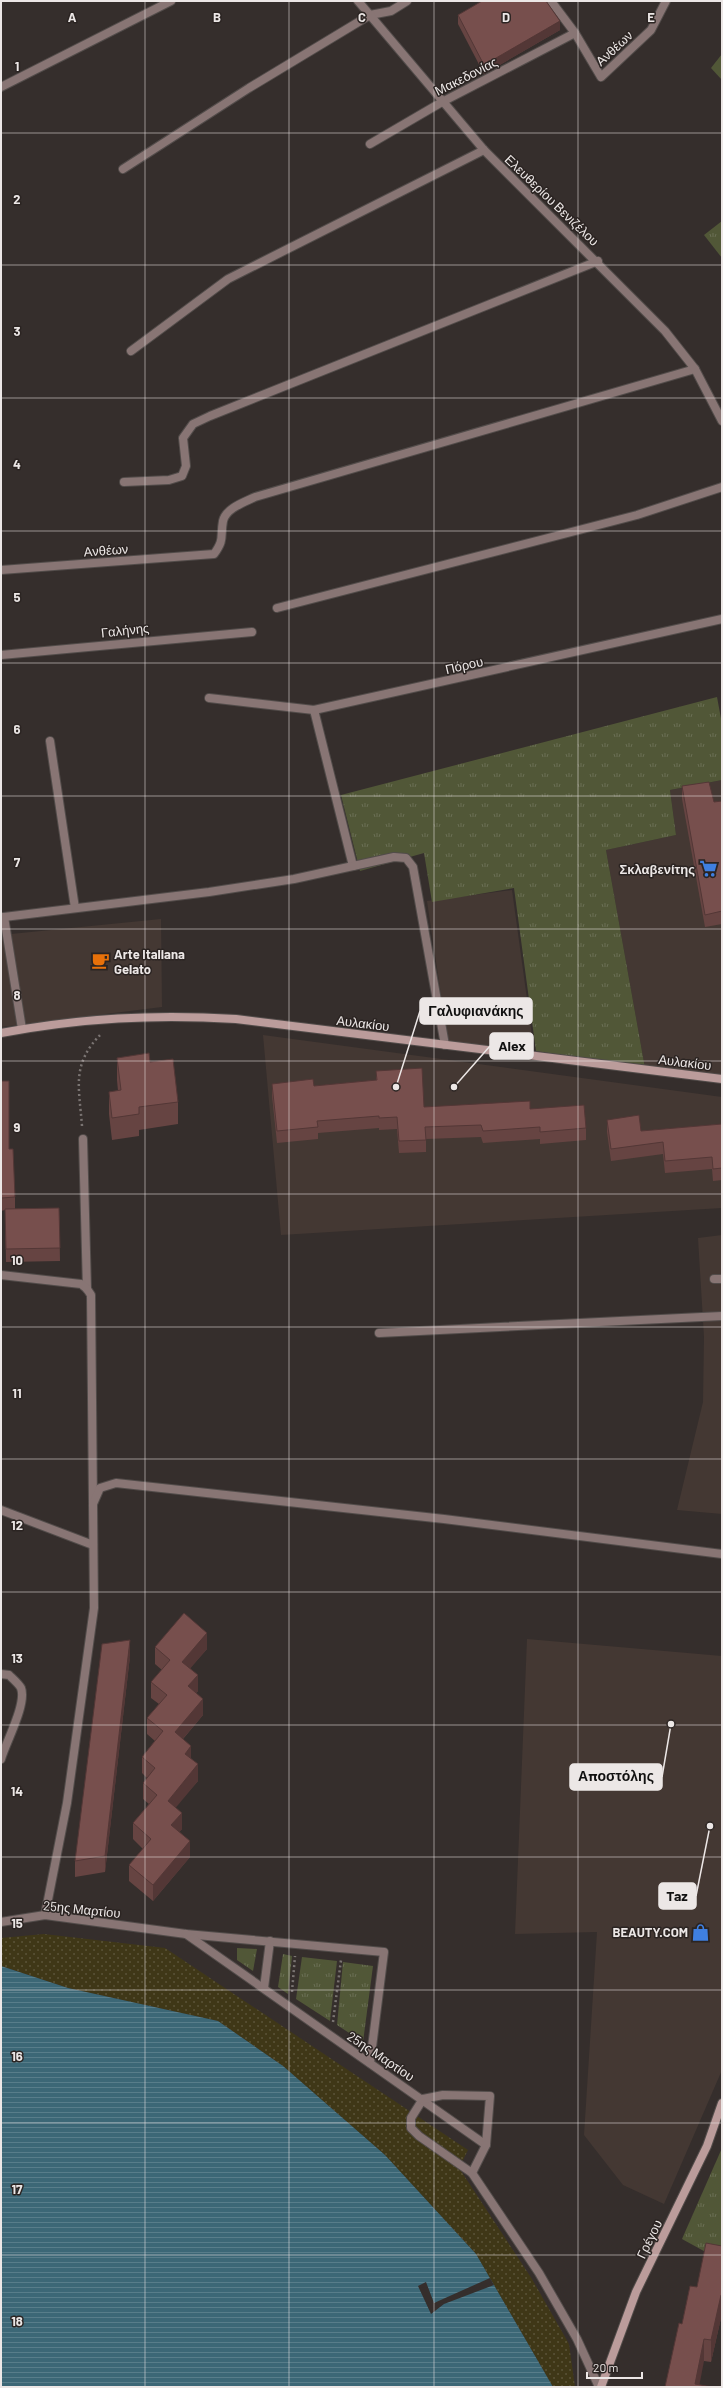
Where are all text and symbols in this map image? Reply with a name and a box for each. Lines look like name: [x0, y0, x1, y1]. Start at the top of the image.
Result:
text: A: [68, 9, 77, 25]
text: B: [213, 9, 221, 25]
text: C: [358, 9, 366, 25]
text: D: [502, 9, 510, 25]
text: E: [647, 9, 655, 25]
street label: Ανθέων: [592, 27, 636, 69]
street label: Μακεδονίας: [432, 53, 500, 99]
text: 1: [15, 58, 19, 74]
street label: Ελευθερίου Βενιζέλου: [502, 151, 602, 249]
text: 2: [13, 191, 21, 207]
text: 3: [13, 323, 21, 339]
text: 4: [13, 456, 21, 472]
street label: Ανθέων: [83, 540, 129, 560]
text: 5: [13, 589, 21, 605]
street label: Γαλήνης: [100, 620, 150, 640]
street label: Πόρου: [444, 653, 484, 677]
text: 6: [14, 721, 21, 737]
text: 7: [14, 854, 21, 870]
supermarket icon: Σκλαβενίτης: [698, 859, 718, 879]
place label: Σκλαβενίτης: [619, 861, 695, 877]
place label: Arte Italiana Gelato: [114, 946, 185, 977]
cafe icon: Arte Italiana Gelato: [91, 951, 111, 971]
text: 8: [13, 987, 21, 1003]
callout: Γαλυφιανάκης: [420, 998, 532, 1024]
text: Γαλυφιανάκης: [428, 1002, 524, 1019]
street label: Αυλακίου: [336, 1012, 390, 1034]
callout: Alex: [490, 1033, 533, 1059]
text: Alex: [498, 1037, 526, 1054]
street label: Αυλακίου: [658, 1051, 712, 1073]
text: 9: [14, 1119, 21, 1135]
text: 10: [11, 1252, 23, 1268]
text: 11: [12, 1385, 22, 1401]
text: 12: [11, 1517, 23, 1533]
text: 13: [11, 1650, 23, 1666]
callout: Αποστόλης: [570, 1764, 662, 1790]
text: Αποστόλης: [578, 1767, 654, 1784]
text: 14: [11, 1783, 23, 1799]
callout: Taz: [659, 1883, 696, 1909]
text: Taz: [666, 1887, 688, 1904]
street label: 25ης Μαρτίου: [43, 1897, 121, 1921]
text: 15: [11, 1915, 23, 1931]
shop icon: BEAUTY.COM: [691, 1922, 711, 1942]
place label: BEAUTY.COM: [612, 1924, 688, 1940]
street label: 25ης Μαρτίου: [344, 2028, 418, 2084]
text: 16: [11, 2048, 23, 2064]
text: 17: [11, 2181, 23, 2197]
street label: Γρέγου: [633, 2217, 665, 2261]
text: 18: [11, 2313, 23, 2329]
scale bar: [587, 2354, 642, 2380]
text: 20 m: [593, 2360, 619, 2374]

